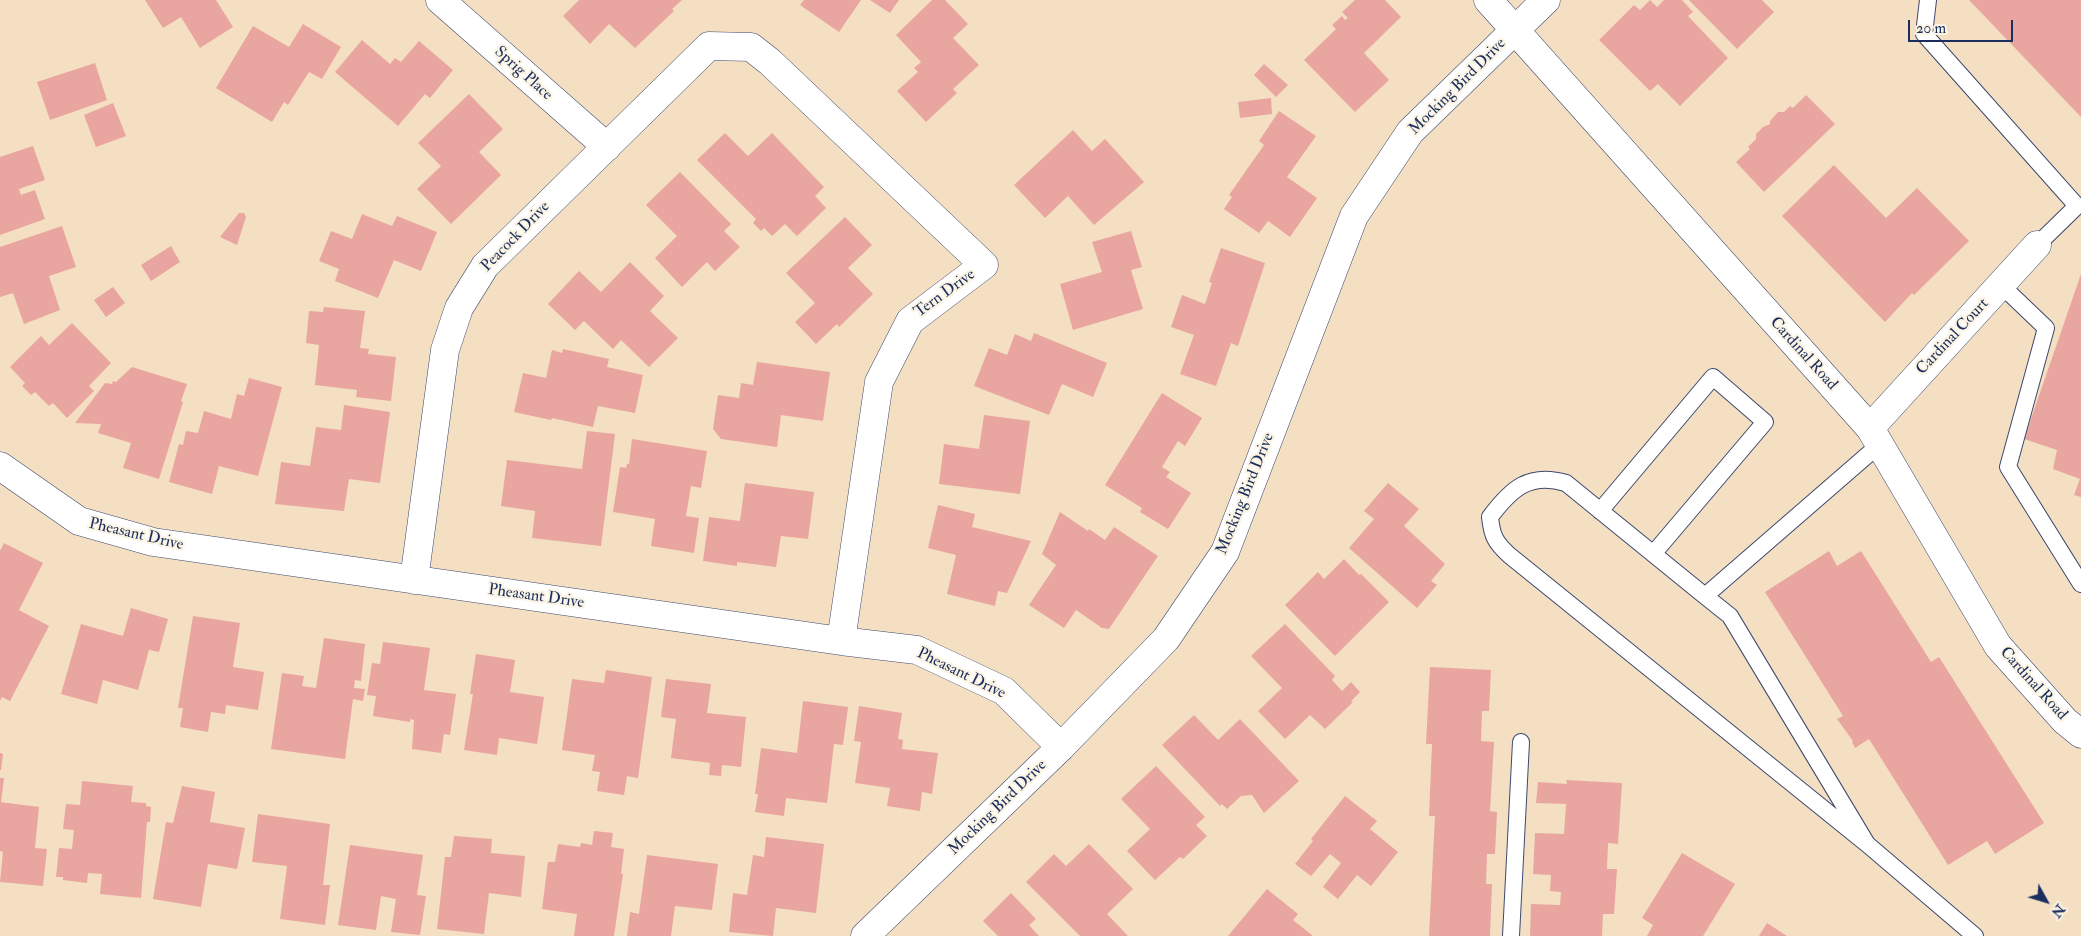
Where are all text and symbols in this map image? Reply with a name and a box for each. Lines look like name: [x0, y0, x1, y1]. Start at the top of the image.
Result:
scale bar: [1911, 10, 2016, 42]
text: 20 m: [1916, 19, 1946, 38]
street label: Mocking Bird Drive: [1406, 35, 1510, 139]
street label: Sprig Place: [490, 43, 556, 105]
street label: Peacock Drive: [478, 198, 554, 276]
street label: Tern Drive: [911, 265, 979, 323]
street label: Cardinal Court: [1913, 295, 1993, 379]
street label: Cardinal Road: [1765, 313, 1841, 395]
street label: Mocking Bird Drive: [1213, 431, 1279, 557]
street label: Pheasant Drive: [87, 515, 185, 555]
street label: Pheasant Drive: [487, 581, 585, 613]
street label: Cardinal Road: [1995, 643, 2071, 725]
street label: Pheasant Drive: [913, 644, 1009, 704]
street label: Mocking Bird Drive: [945, 756, 1051, 860]
north arrow: [2021, 876, 2071, 926]
text: N: [2047, 901, 2069, 921]

